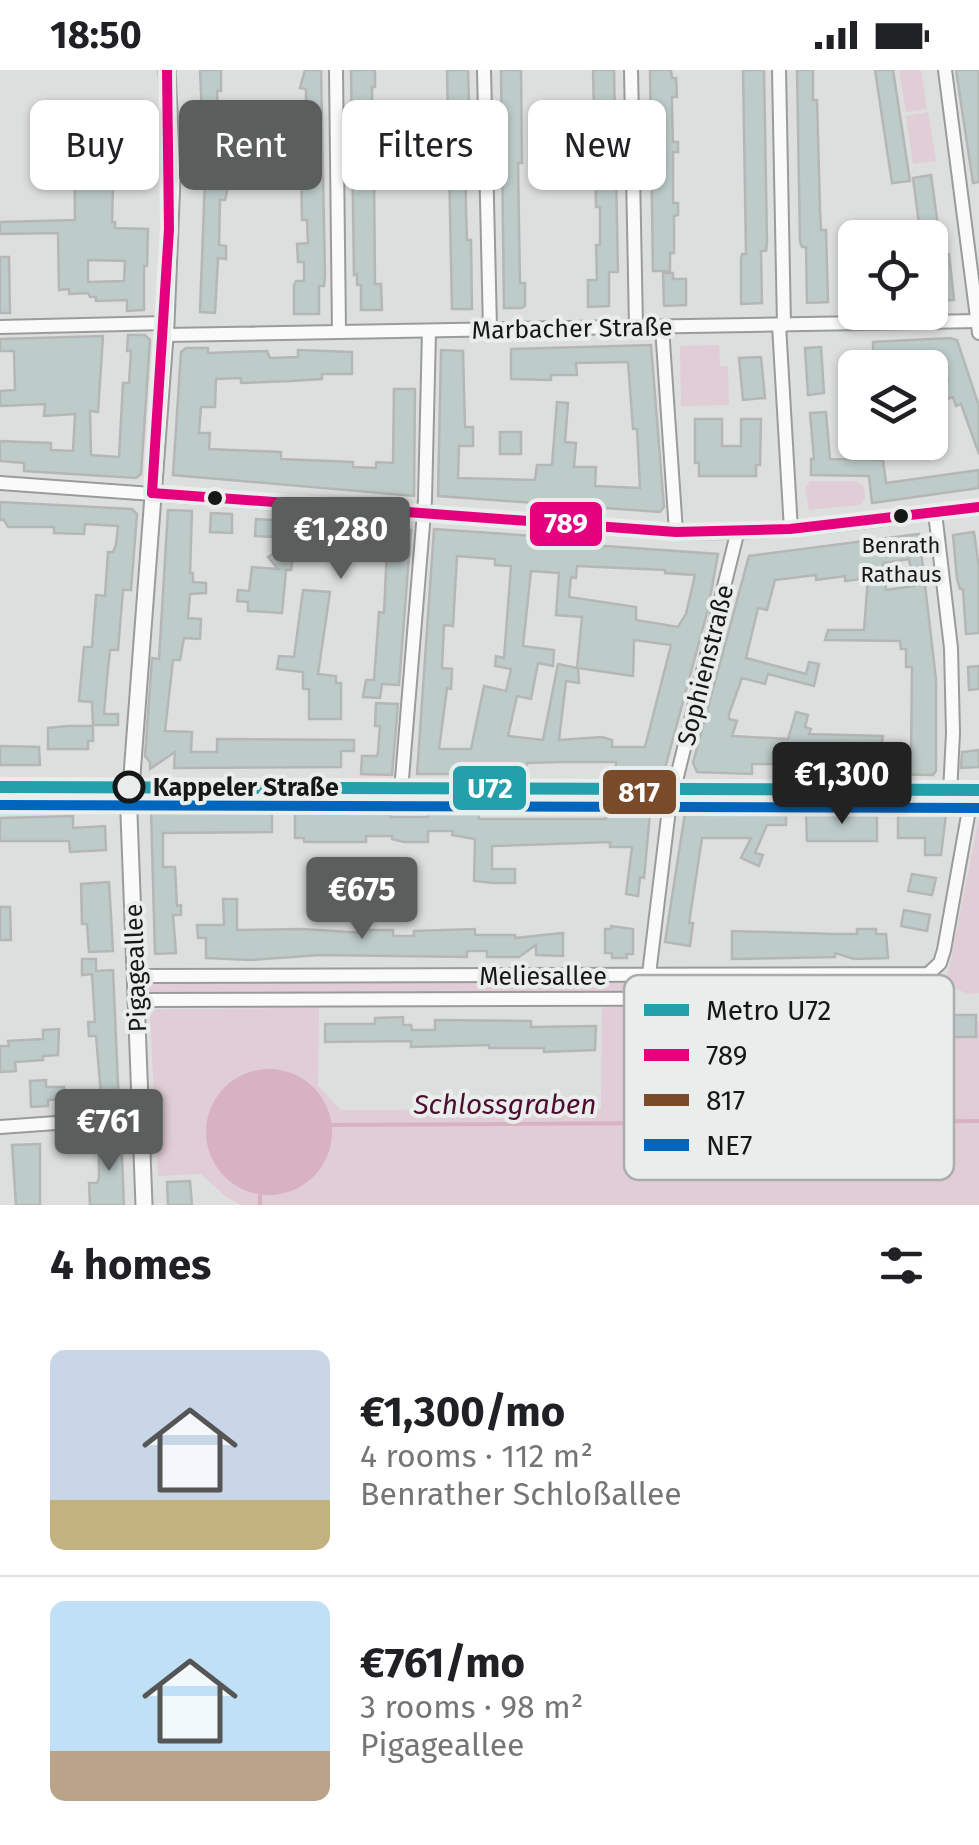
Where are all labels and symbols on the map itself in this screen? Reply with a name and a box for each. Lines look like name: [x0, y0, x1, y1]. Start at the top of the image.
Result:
street label: Marbacher Straße: [471, 312, 673, 346]
unlabelled marker: [205, 488, 225, 508]
pin: €1,280: [260, 497, 422, 582]
line badge: 789: [528, 500, 604, 548]
marker: Benrath Rathaus: [891, 506, 911, 526]
text: 789: [544, 507, 588, 540]
place label: Benrath Rathaus: [861, 532, 941, 588]
street label: Sophienstraße: [672, 582, 740, 749]
pin: €1,300: [761, 742, 923, 827]
line badge: U72: [451, 764, 528, 812]
line badge: 817: [601, 768, 678, 816]
marker: Kappeler Straße: [114, 772, 144, 802]
text: U72: [467, 772, 513, 805]
place label: Kappeler Straße: [153, 773, 339, 803]
text: 817: [618, 776, 660, 809]
pin: €675: [303, 857, 421, 942]
street label: Pigageallee: [119, 903, 153, 1033]
street label: Meliesallee: [479, 962, 607, 992]
legend: [624, 975, 954, 1180]
text: Metro U72: [706, 994, 831, 1027]
text: 789: [706, 1039, 748, 1072]
text: 817: [706, 1084, 745, 1117]
water label: Schlossgraben: [412, 1088, 597, 1121]
pin: €761: [50, 1089, 168, 1174]
text: NE7: [706, 1129, 753, 1162]

